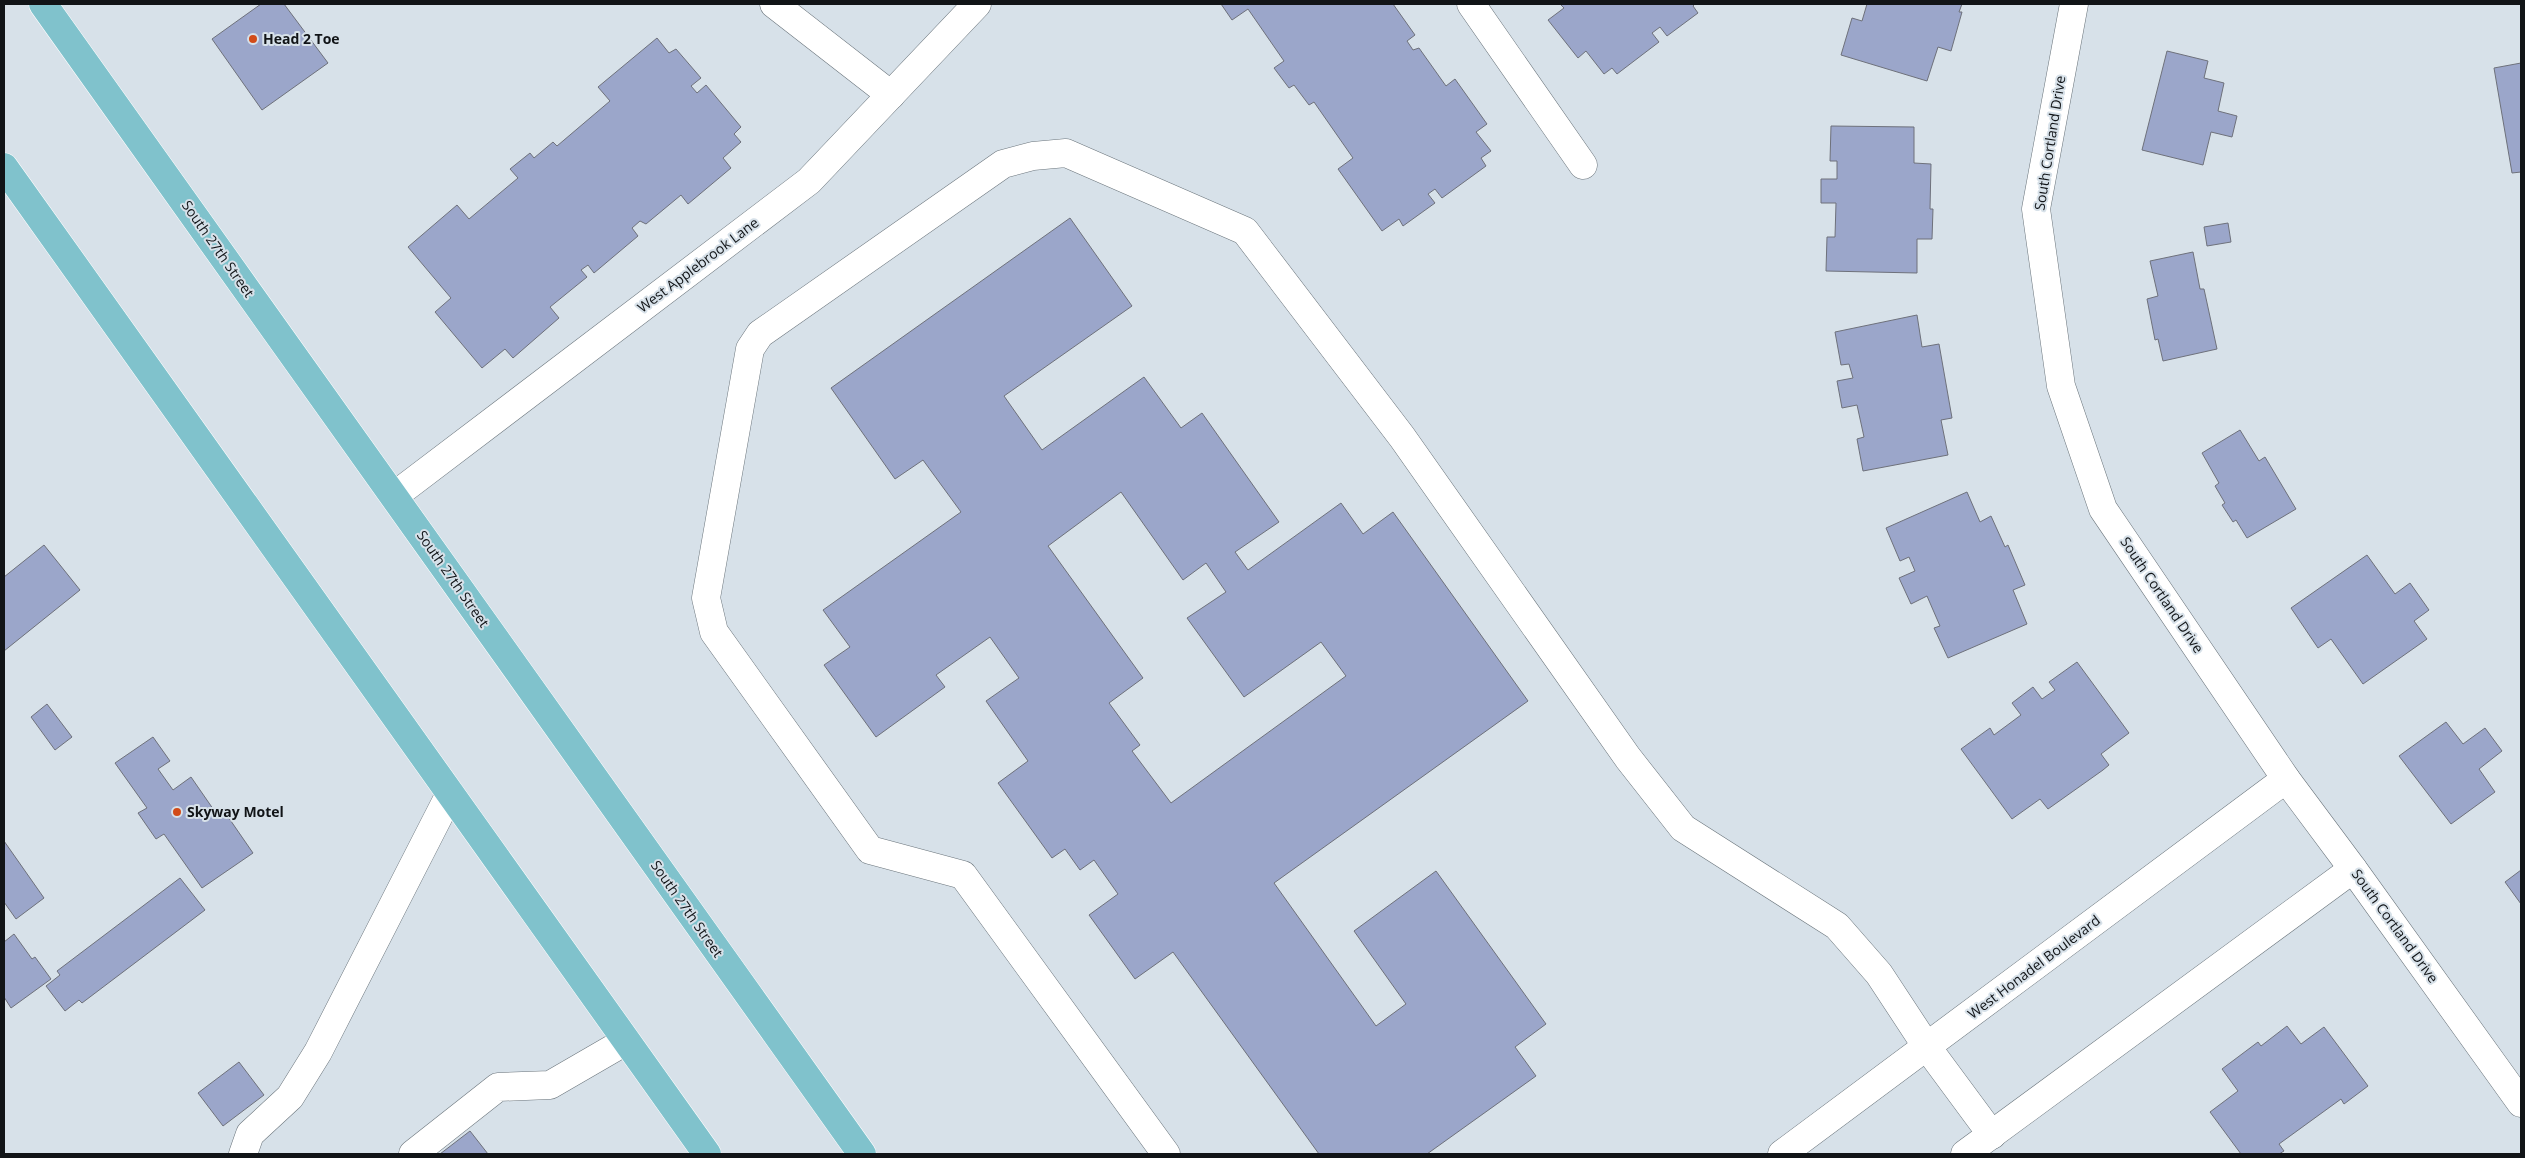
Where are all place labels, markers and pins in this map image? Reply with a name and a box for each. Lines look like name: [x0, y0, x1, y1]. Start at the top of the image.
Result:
place label: Head 2 Toe: [263, 29, 340, 48]
marker: Head 2 Toe: [247, 33, 259, 45]
place label: Skyway Motel: [187, 802, 284, 821]
marker: Skyway Motel: [171, 806, 183, 818]

